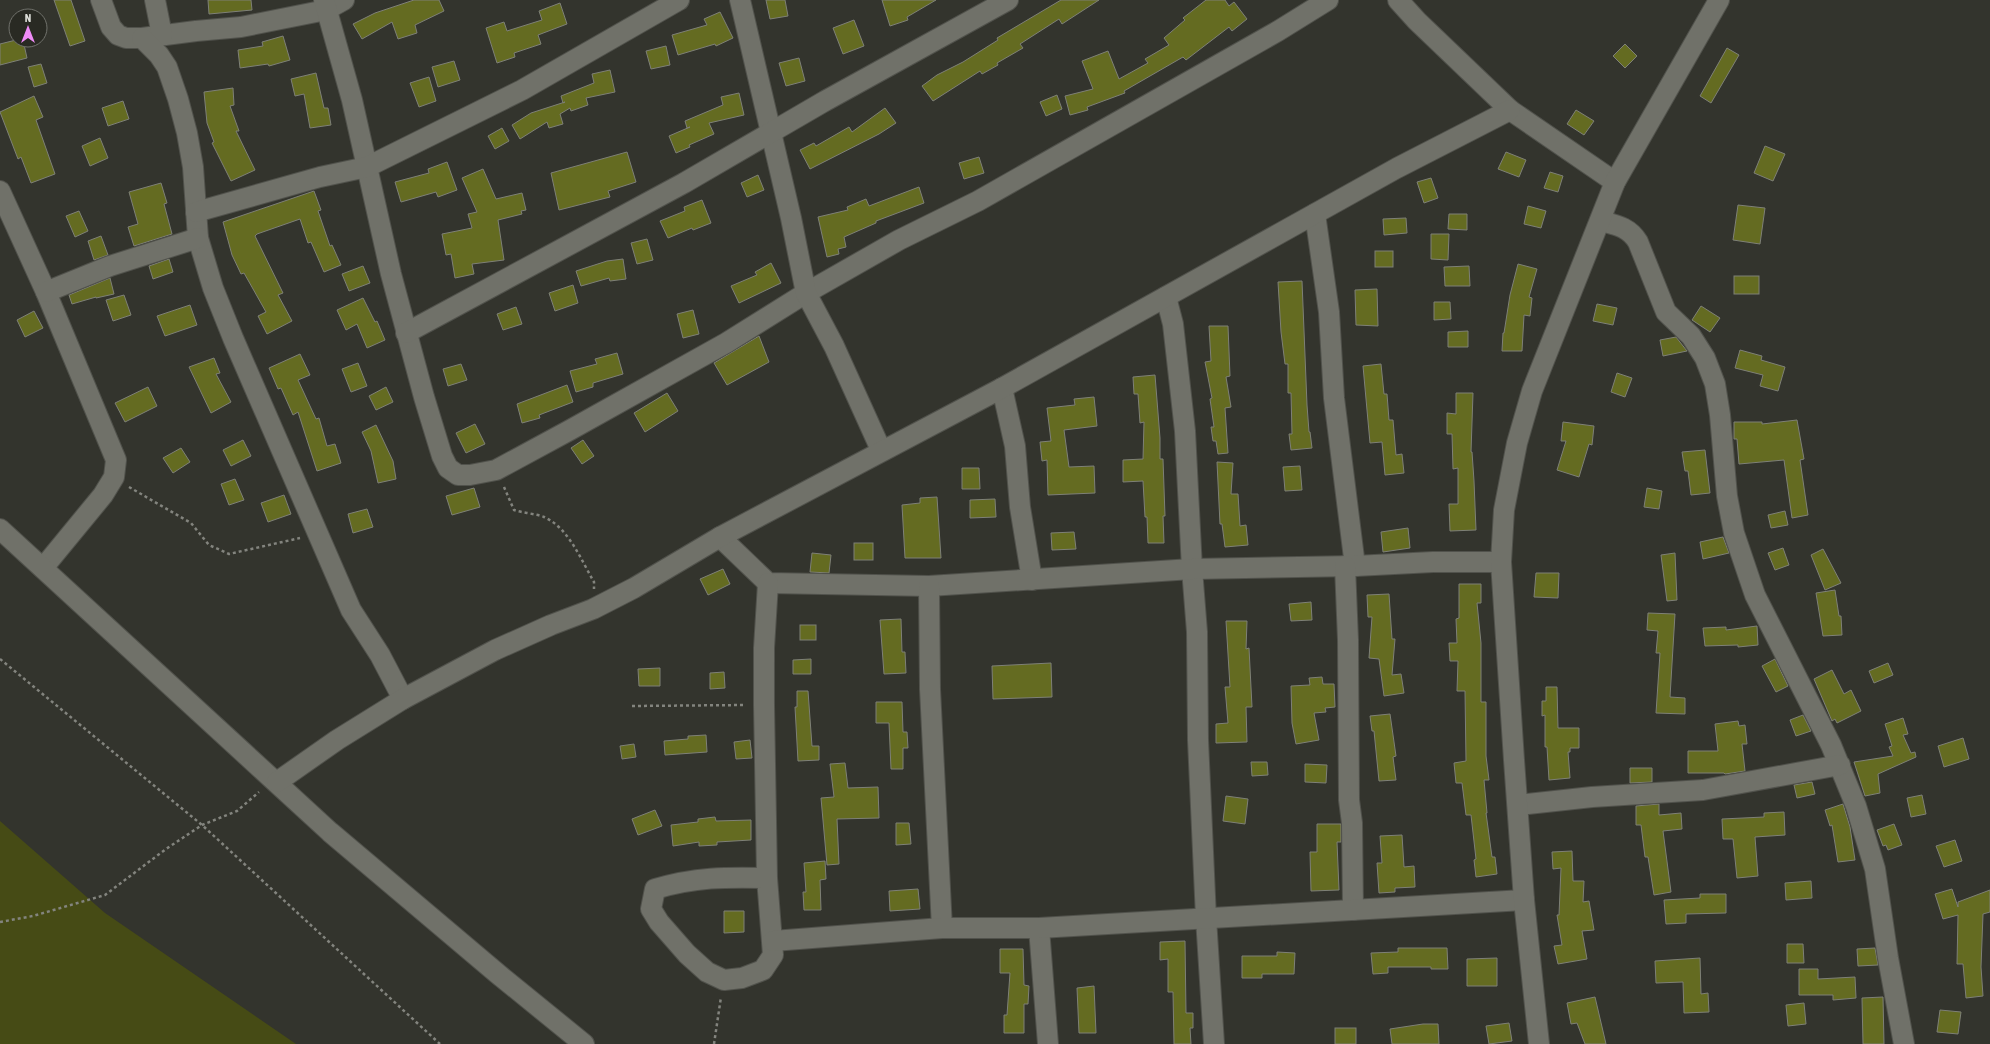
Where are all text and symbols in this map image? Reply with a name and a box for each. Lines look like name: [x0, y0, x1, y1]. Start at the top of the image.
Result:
north arrow: [8, 8, 48, 48]
text: N: [25, 12, 31, 24]

